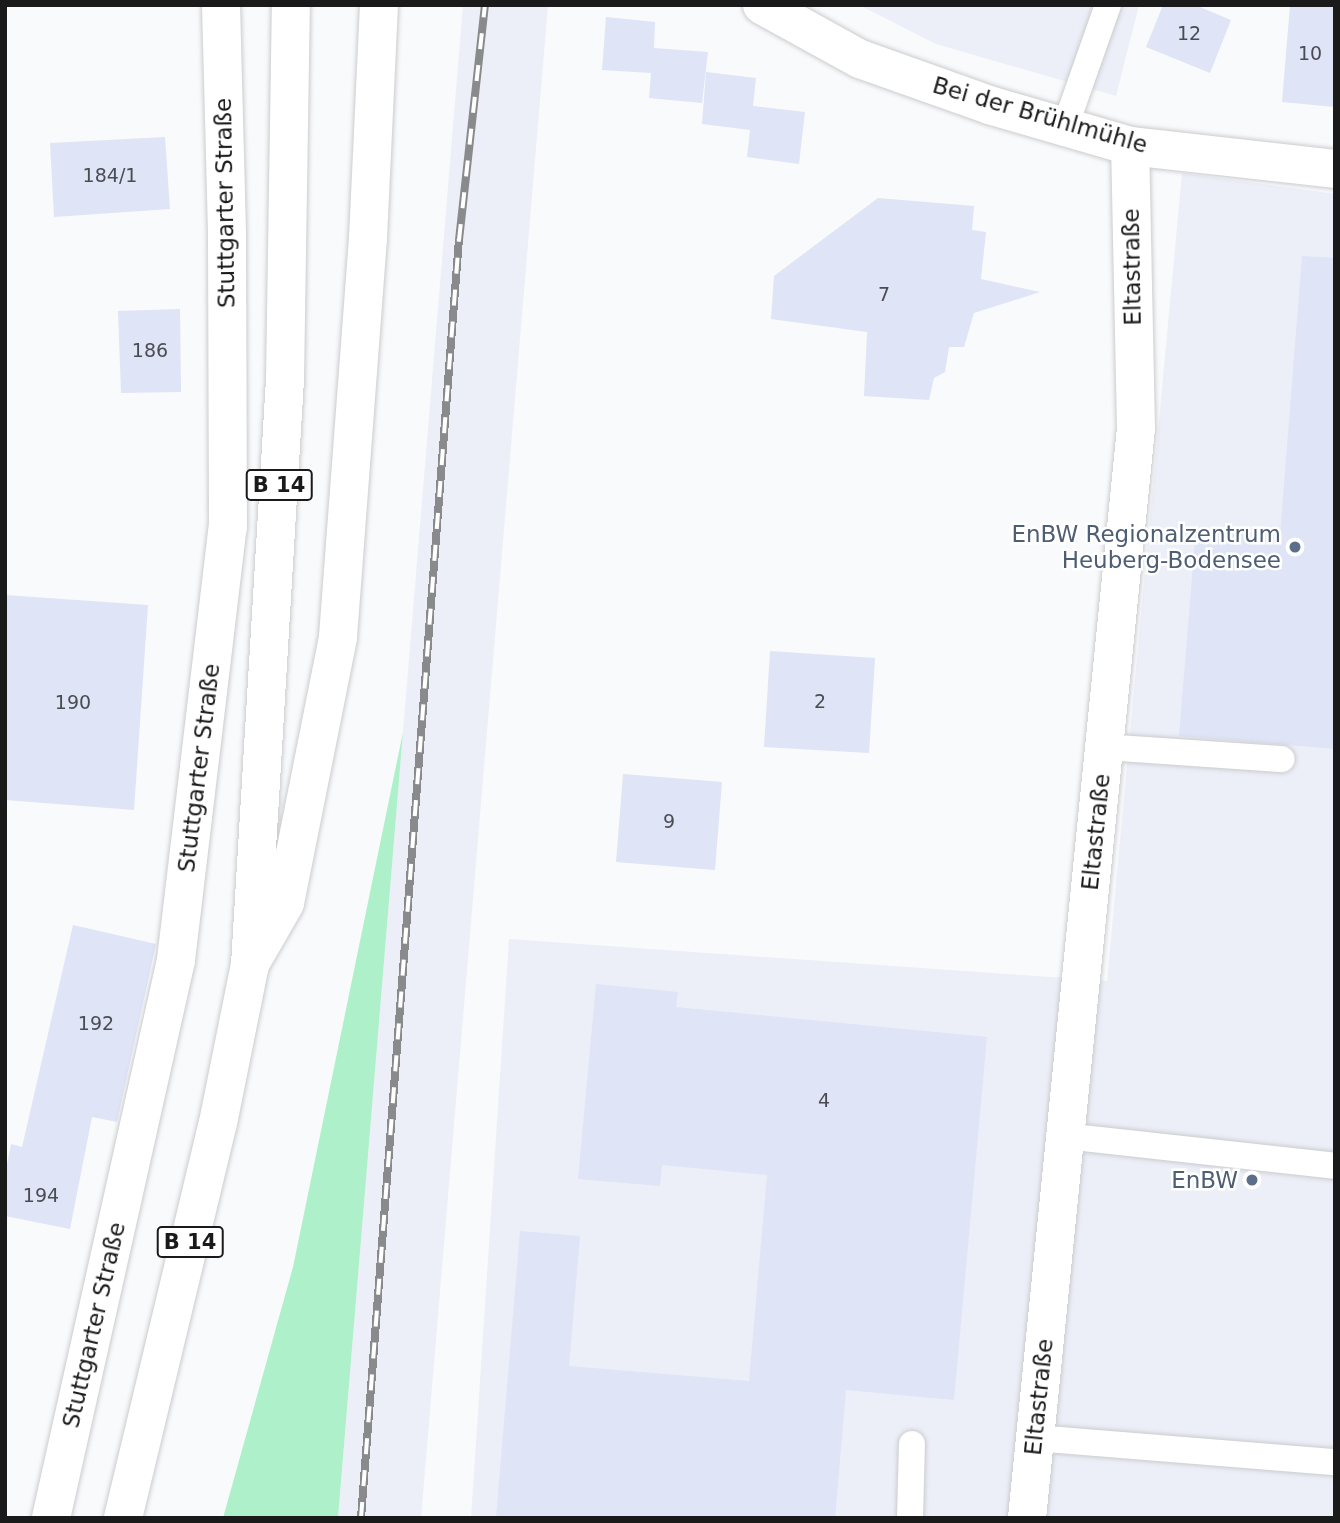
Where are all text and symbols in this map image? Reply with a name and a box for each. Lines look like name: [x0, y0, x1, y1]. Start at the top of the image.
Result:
house number: 12: [1177, 23, 1201, 45]
house number: 10: [1298, 43, 1322, 65]
street label: Bei der Brühlmühle: [929, 71, 1151, 159]
street label: Stuttgarter Straße: [209, 98, 241, 308]
house number: 184/1: [83, 165, 137, 187]
street label: Eltastraße: [1117, 208, 1147, 326]
house number: 7: [878, 284, 890, 306]
house number: 186: [132, 340, 168, 362]
road number: B 14: [244, 468, 314, 503]
place label: EnBW Regionalzentrum Heuberg-Bodensee: [1011, 520, 1281, 574]
marker: EnBW Regionalzentrum Heuberg-Bodensee: [1287, 539, 1303, 555]
street label: Stuttgarter Straße: [172, 662, 226, 874]
house number: 2: [814, 691, 826, 713]
house number: 190: [55, 692, 91, 714]
street label: Eltastraße: [1076, 772, 1116, 892]
house number: 9: [663, 811, 675, 833]
house number: 192: [78, 1013, 114, 1035]
house number: 4: [818, 1090, 830, 1112]
place label: EnBW: [1171, 1166, 1238, 1194]
marker: EnBW: [1244, 1172, 1260, 1188]
house number: 194: [23, 1185, 59, 1207]
street label: Stuttgarter Straße: [57, 1220, 131, 1430]
road number: B 14: [155, 1224, 225, 1260]
street label: Eltastraße: [1019, 1337, 1059, 1457]

